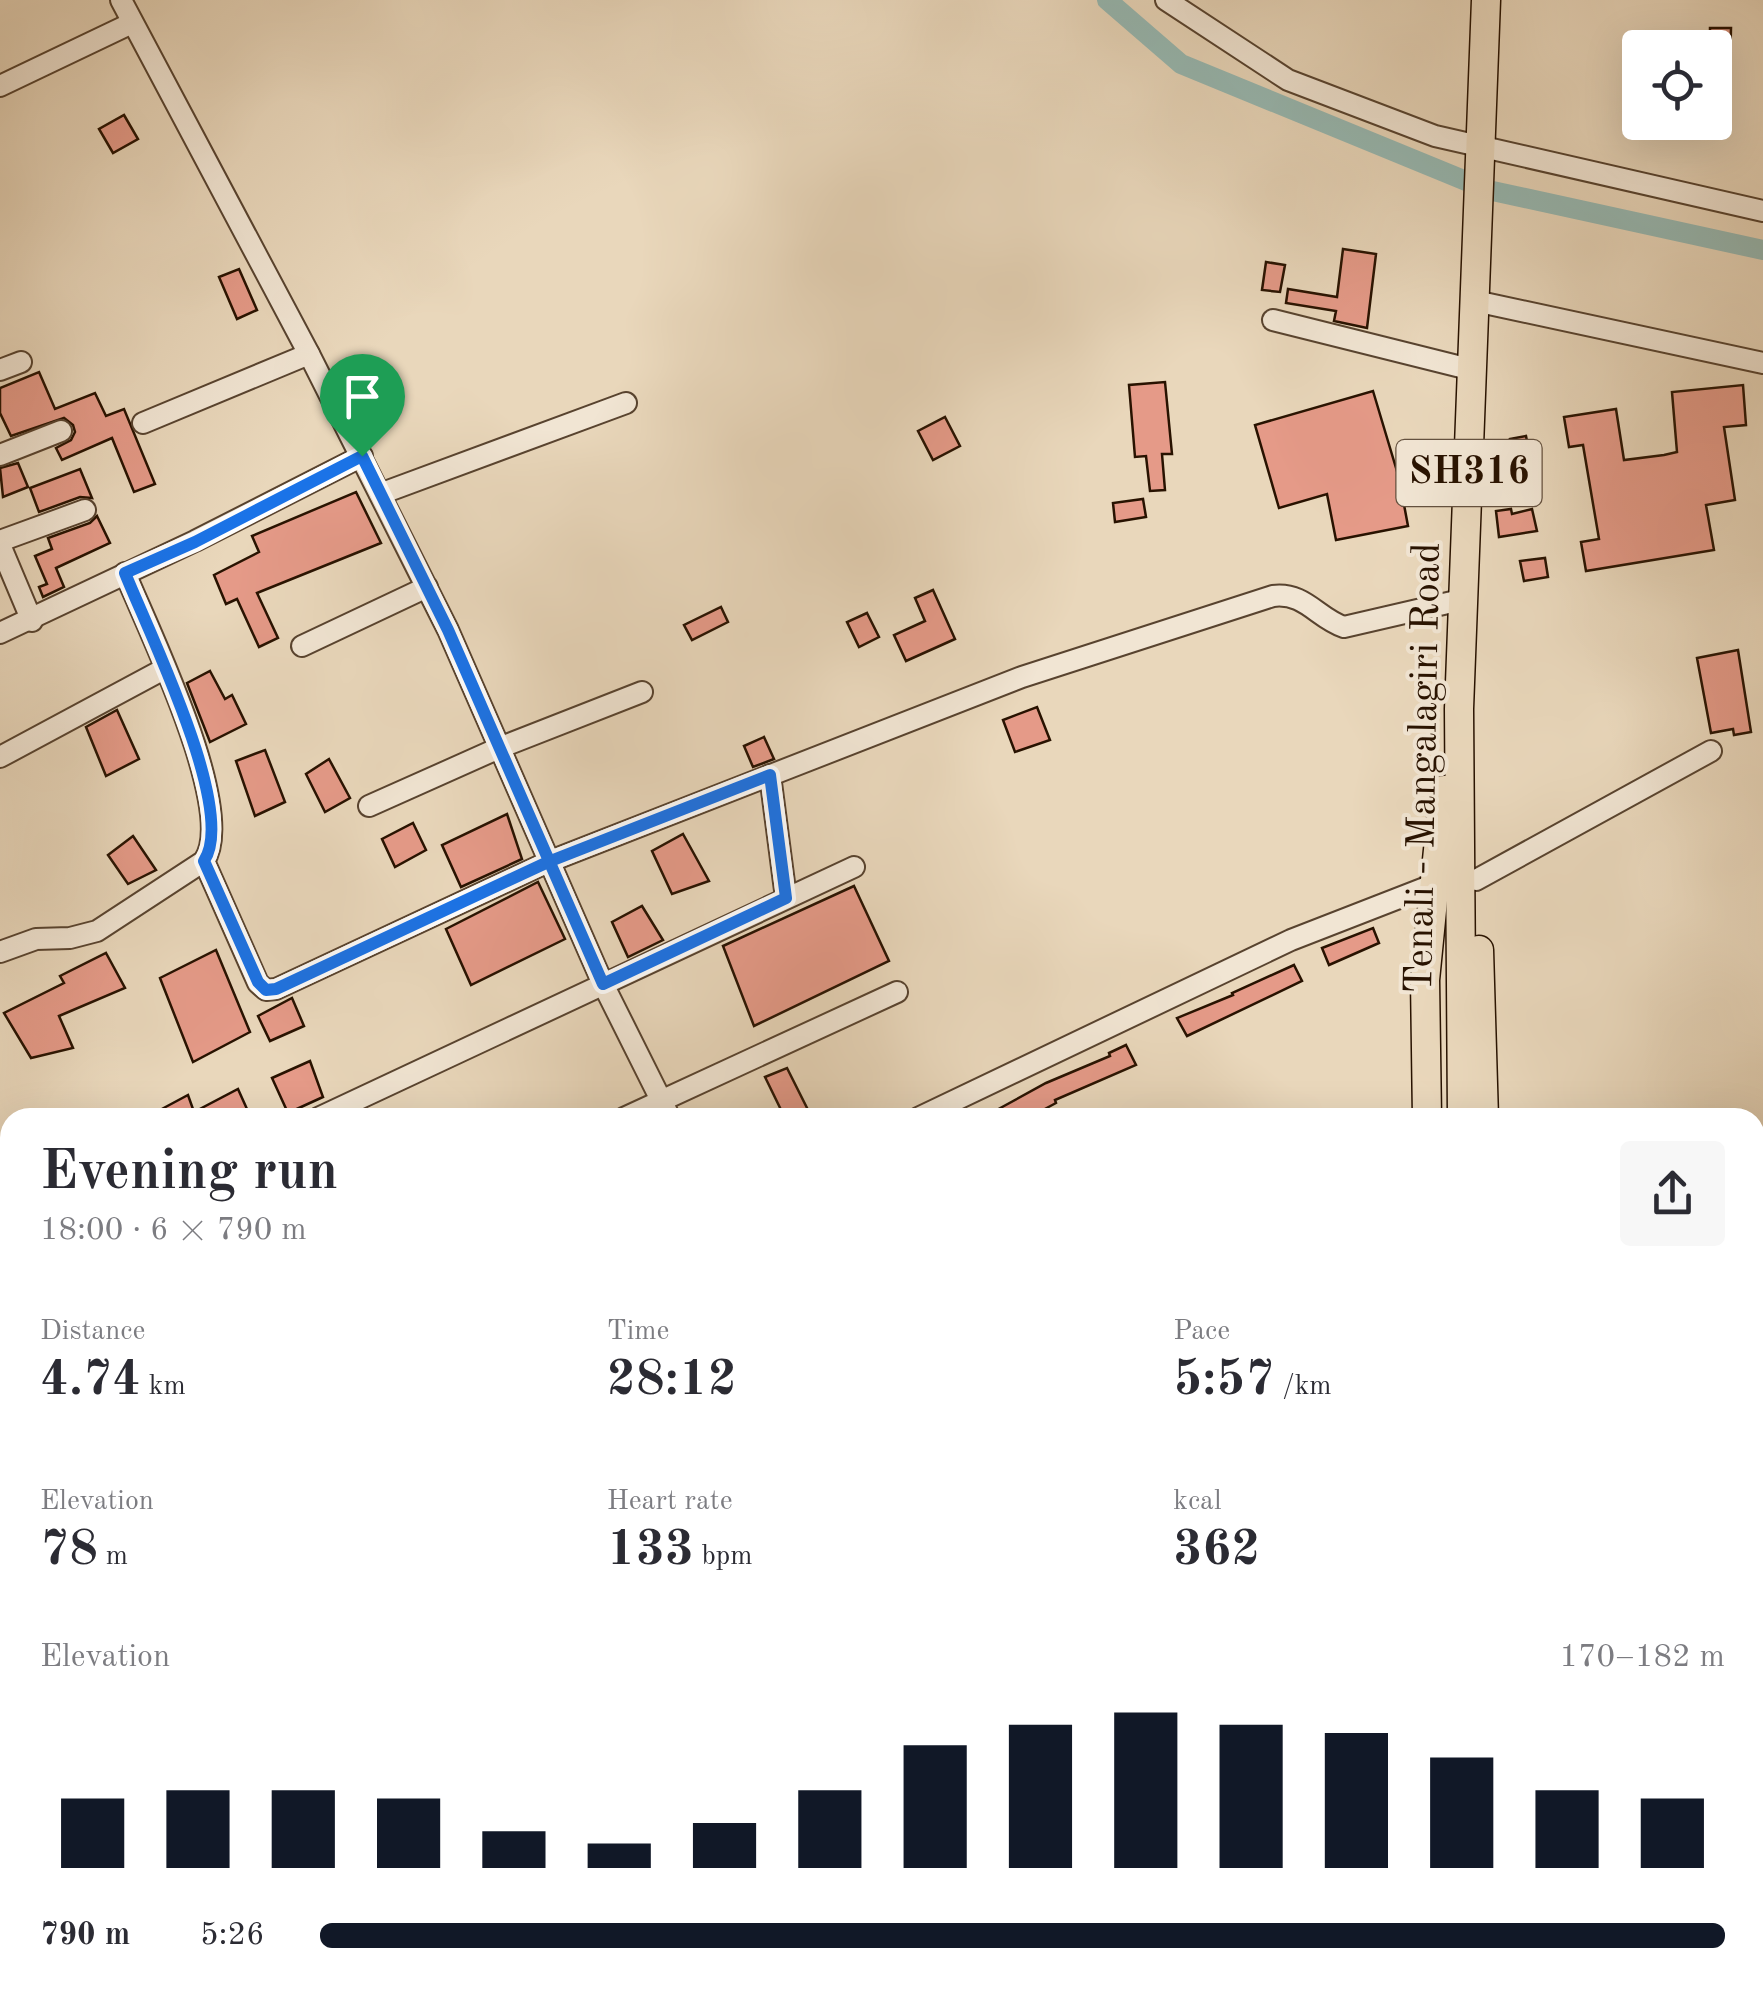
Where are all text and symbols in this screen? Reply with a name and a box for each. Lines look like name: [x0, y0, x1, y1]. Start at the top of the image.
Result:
map controls: [1622, 30, 1732, 140]
button: locate: [1622, 30, 1732, 140]
pin: [320, 354, 405, 457]
icon: arrive: [335, 369, 390, 424]
road number: SH316: [1396, 440, 1542, 506]
street label: Tenali - Mangalagiri Road: [1401, 542, 1449, 994]
button: share: [1620, 1141, 1725, 1246]
text: Evening run: [40, 1146, 338, 1201]
text: 18:00 · 6 × 790 m: [40, 1215, 307, 1247]
text: Distance: [40, 1318, 145, 1346]
text: Time: [607, 1318, 669, 1346]
text: Pace: [1173, 1318, 1230, 1346]
text: 4.74: [40, 1356, 141, 1406]
text: 28:12: [607, 1356, 737, 1406]
text: 5:57: [1173, 1356, 1274, 1406]
text: km: [141, 1373, 186, 1401]
text: /km: [1274, 1373, 1332, 1401]
text: Elevation: [40, 1488, 154, 1516]
text: Heart rate: [607, 1488, 733, 1516]
text: kcal: [1173, 1488, 1222, 1516]
text: 78: [40, 1526, 98, 1576]
text: 133: [607, 1526, 694, 1576]
text: 362: [1173, 1526, 1260, 1576]
text: m: [98, 1543, 128, 1571]
text: bpm: [694, 1543, 753, 1571]
text: Elevation: [40, 1642, 170, 1674]
text: 170–182 m: [1559, 1642, 1725, 1674]
text: 790 m: [40, 1920, 130, 1952]
text: 5:26: [200, 1920, 265, 1952]

